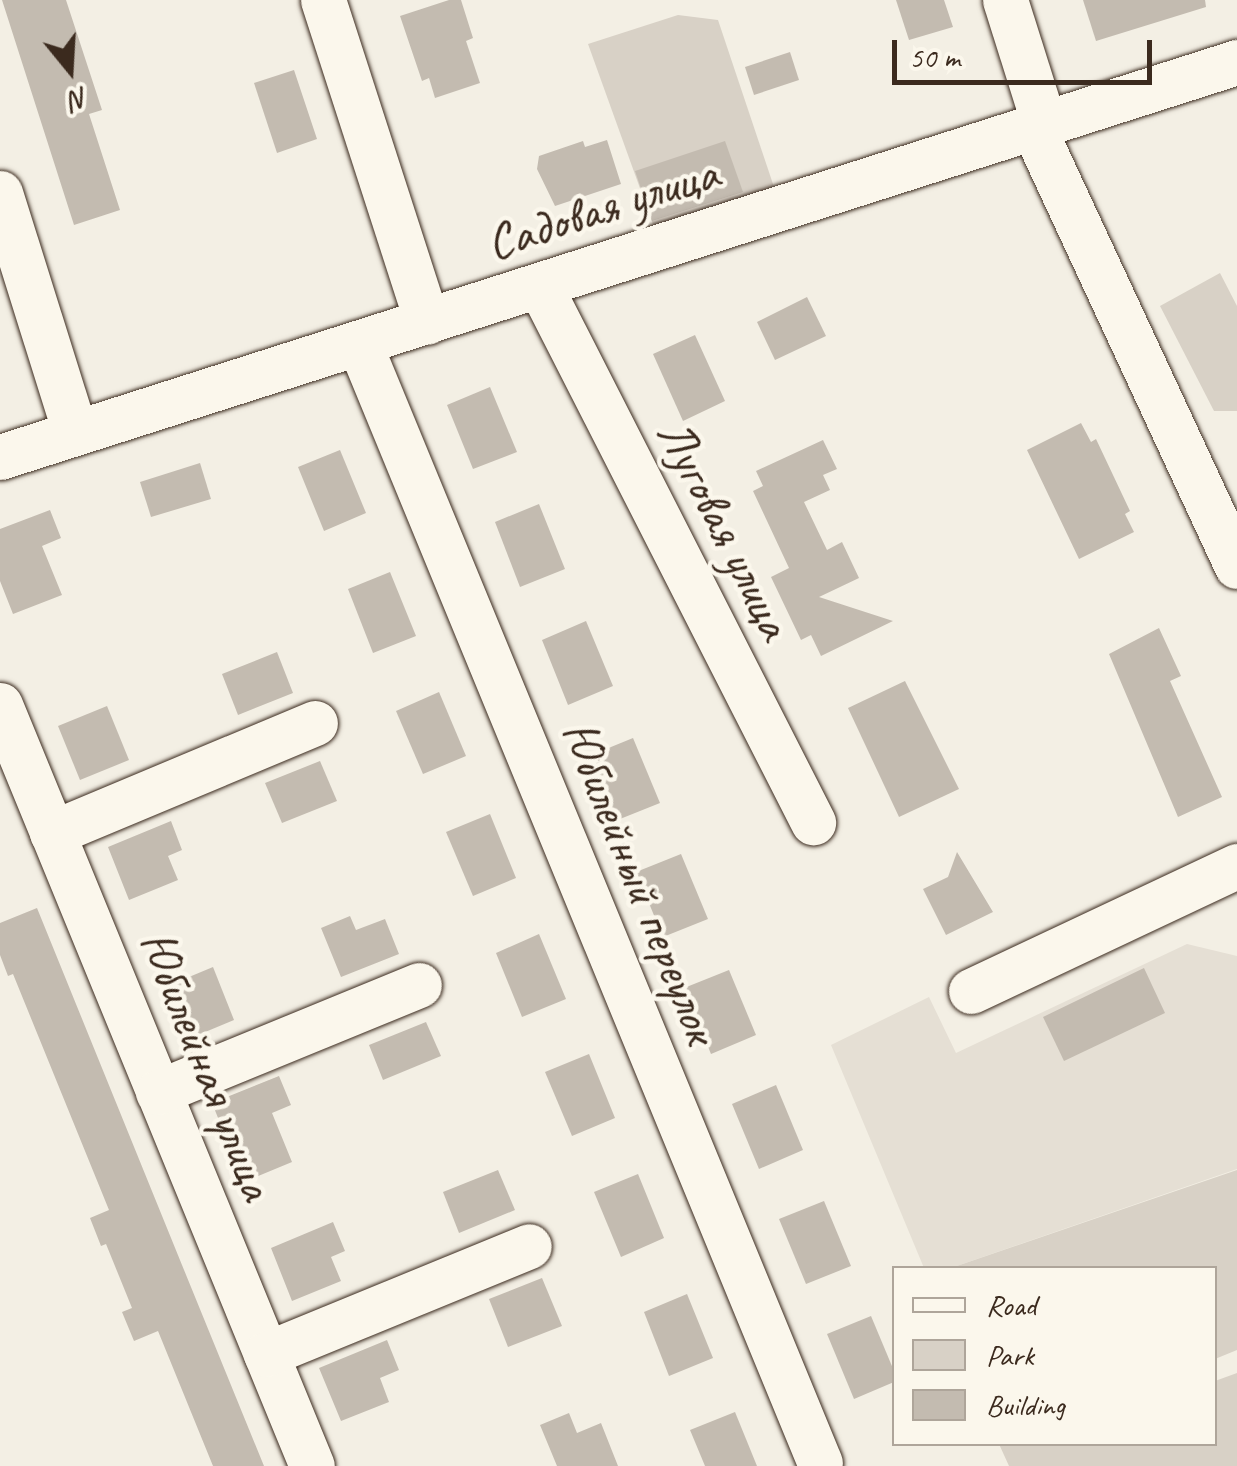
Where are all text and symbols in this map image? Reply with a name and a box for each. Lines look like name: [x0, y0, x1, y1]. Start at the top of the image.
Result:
north arrow: [20, 20, 120, 120]
scale bar: [897, 20, 1157, 82]
text: 50 m: [909, 38, 960, 76]
text: N: [66, 80, 93, 118]
street label: Садовая улица: [477, 142, 727, 274]
street label: Луговая улица: [644, 408, 806, 650]
street label: Юбилейный переулок: [548, 712, 732, 1052]
street label: Юбилейная улица: [125, 920, 289, 1210]
legend: [892, 1266, 1217, 1446]
text: Road: [986, 1286, 1036, 1324]
text: Park: [986, 1336, 1034, 1374]
text: Building: [986, 1386, 1065, 1424]

